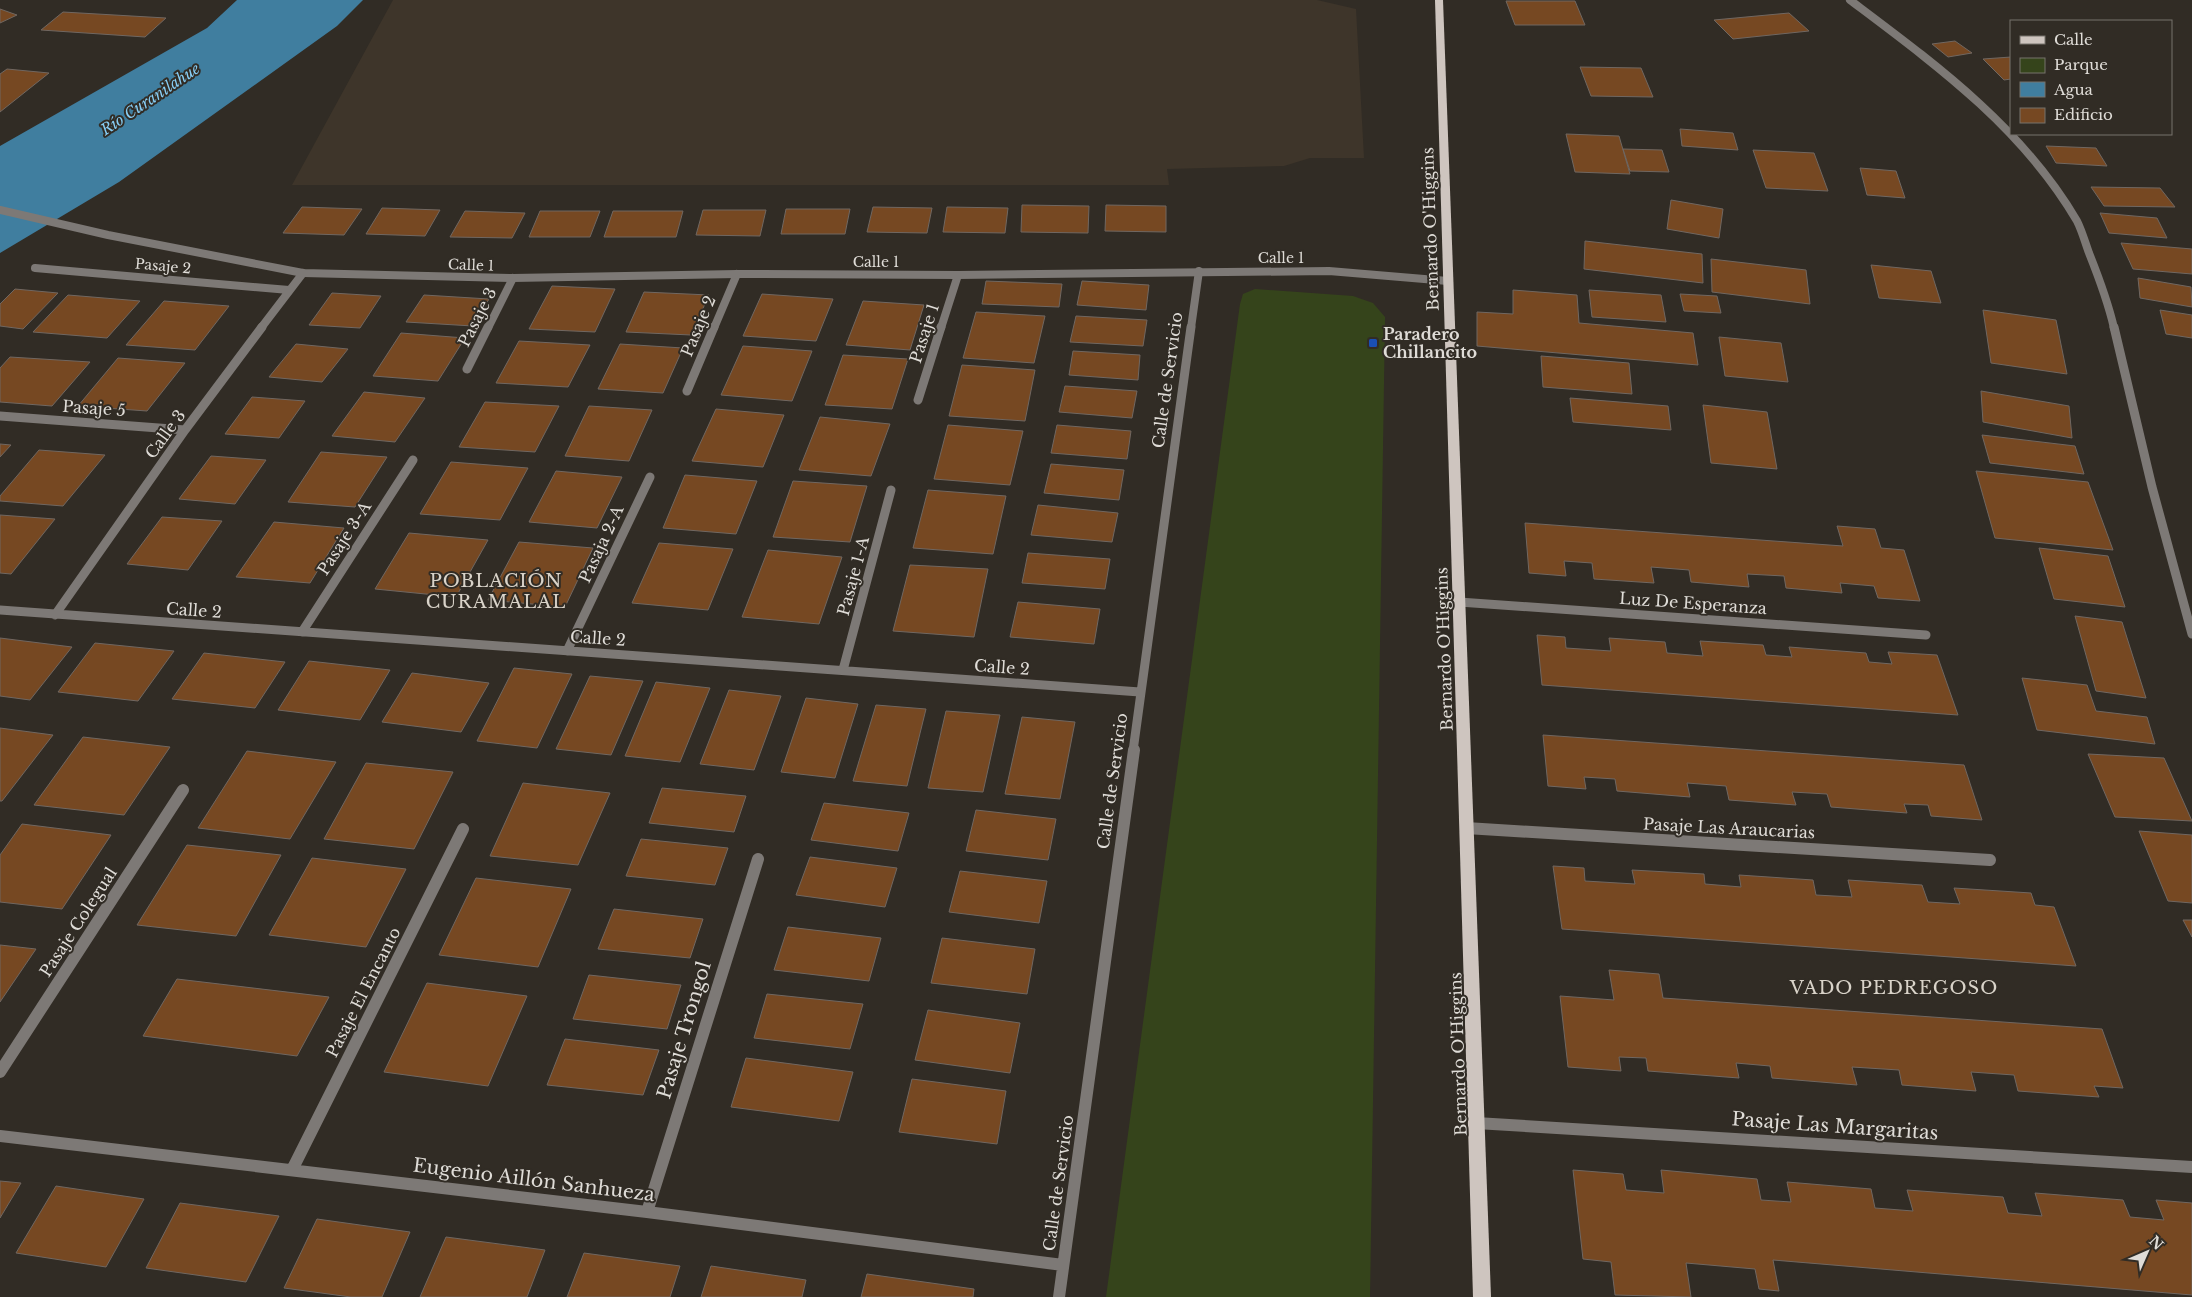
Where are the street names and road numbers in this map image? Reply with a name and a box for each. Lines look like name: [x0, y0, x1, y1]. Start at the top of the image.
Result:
street label: Bernardo O'Higgins: [1417, 147, 1443, 311]
street label: Calle 1: [1258, 249, 1304, 267]
street label: Calle 1: [853, 253, 899, 271]
street label: Pasaje 2: [134, 255, 192, 277]
street label: Calle 1: [448, 255, 494, 275]
street label: Pasaje 3: [453, 284, 501, 350]
street label: Pasaje 2: [676, 293, 720, 359]
street label: Pasaje 1: [905, 301, 943, 365]
street label: Calle de Servicio: [1148, 311, 1186, 449]
street label: Pasaje 5: [62, 396, 126, 420]
street label: Calle 3: [141, 406, 189, 462]
street label: Pasaje 3-A: [313, 497, 376, 579]
street label: Pasaja 2-A: [574, 501, 628, 586]
street label: Pasaje 1-A: [833, 534, 873, 618]
street label: Bernardo O'Higgins: [1431, 567, 1457, 731]
street label: Luz De Esperanza: [1618, 588, 1768, 618]
street label: Calle 2: [166, 598, 222, 622]
street label: Calle 2: [570, 626, 626, 650]
street label: Calle 2: [974, 655, 1030, 679]
street label: Calle de Servicio: [1093, 712, 1131, 850]
street label: Pasaje Las Araucarias: [1642, 814, 1816, 842]
street label: Pasaje Colegual: [35, 864, 121, 980]
street label: Pasaje El Encanto: [322, 924, 404, 1060]
street label: Pasaje Trongol: [652, 959, 716, 1101]
street label: Bernardo O'Higgins: [1445, 972, 1471, 1136]
street label: Pasaje Las Margaritas: [1731, 1107, 1939, 1145]
street label: Calle de Servicio: [1039, 1114, 1077, 1252]
street label: Eugenio Aillón Sanhueza: [412, 1154, 657, 1206]

